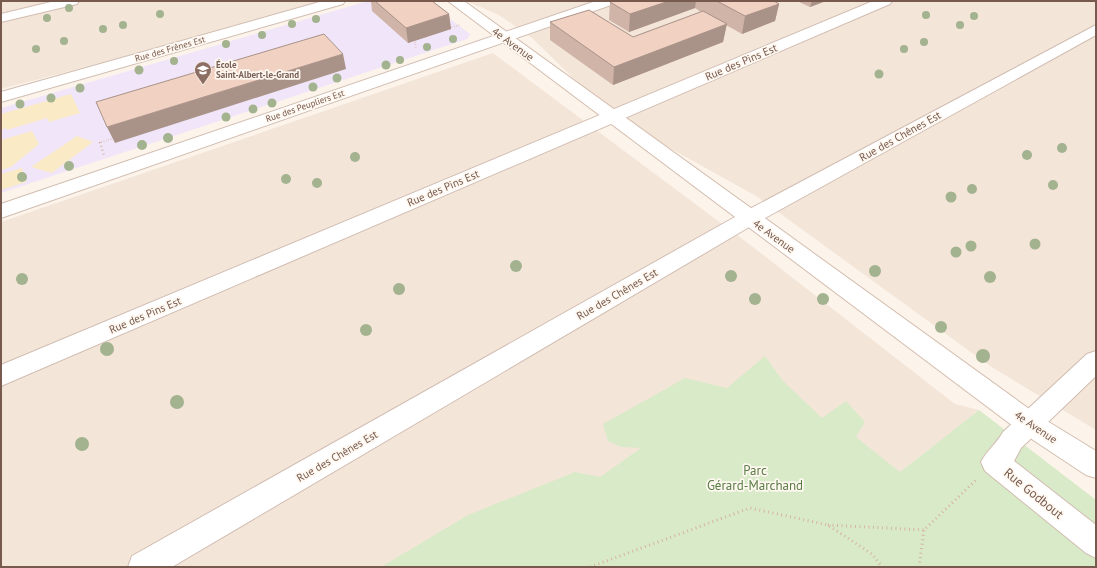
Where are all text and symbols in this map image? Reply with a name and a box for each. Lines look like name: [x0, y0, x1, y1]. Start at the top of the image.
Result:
street label: 4e Avenue: [489, 24, 537, 64]
street label: Rue des Frênes Est: [134, 33, 206, 64]
street label: Rue des Pins Est: [703, 40, 779, 83]
place label: École Saint-Albert-le-Grand: [216, 59, 299, 80]
school or university icon: École Saint-Albert-le-Grand: [193, 60, 213, 85]
street label: Rue des Peupliers Est: [264, 87, 346, 124]
street label: Rue des Chênes Est: [857, 108, 944, 164]
street label: Rue des Pins Est: [405, 166, 481, 209]
street label: 4e Avenue: [750, 216, 798, 256]
street label: Rue des Chênes Est: [574, 265, 660, 323]
street label: Rue des Pins Est: [107, 293, 183, 336]
street label: 4e Avenue: [1012, 408, 1060, 447]
street label: Rue des Chênes Est: [294, 427, 380, 485]
park label: Parc Gérard-Marchand: [707, 462, 803, 494]
street label: Rue Godbout: [1000, 464, 1067, 523]

